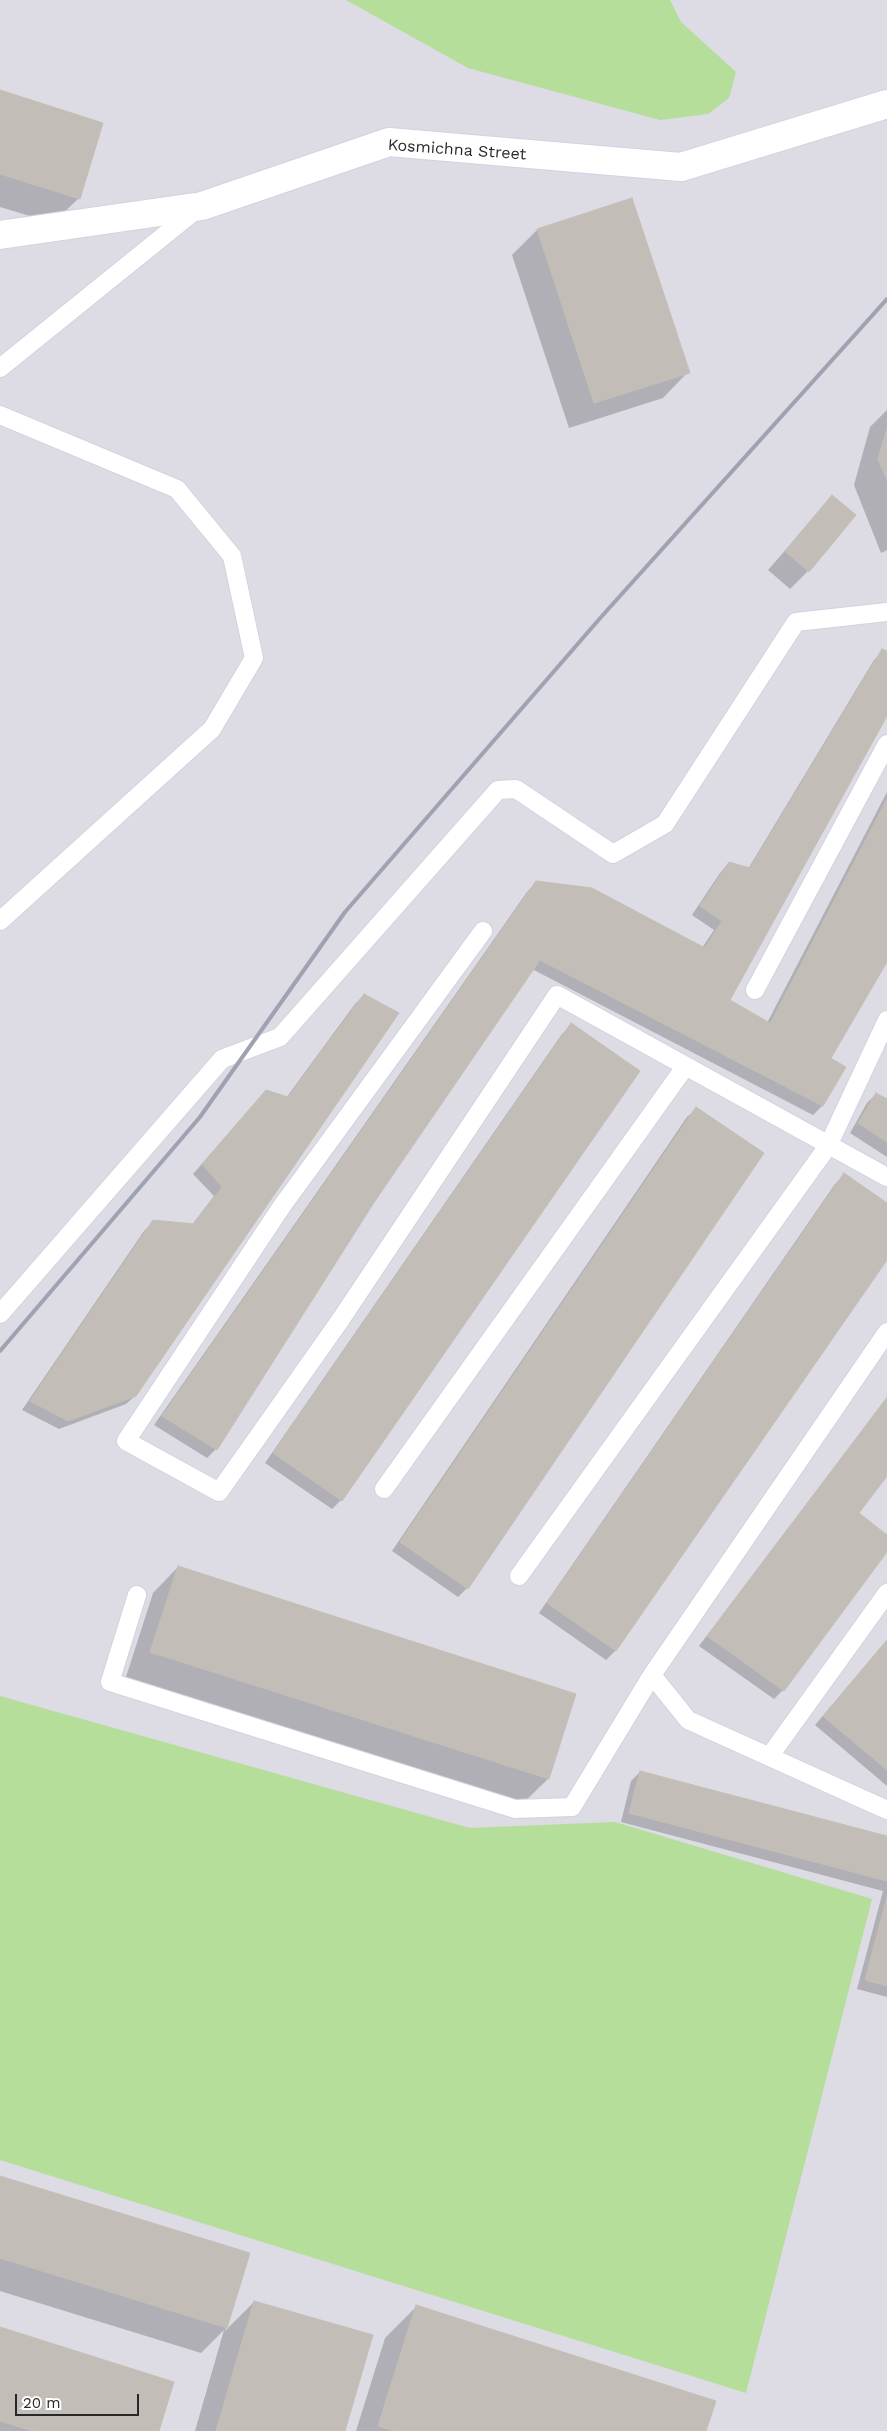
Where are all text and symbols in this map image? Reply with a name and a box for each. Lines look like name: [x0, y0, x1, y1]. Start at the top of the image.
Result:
street label: Kosmichna Street: [387, 136, 527, 164]
scale bar: [18, 2384, 141, 2416]
text: 20 m: [23, 2394, 61, 2412]

